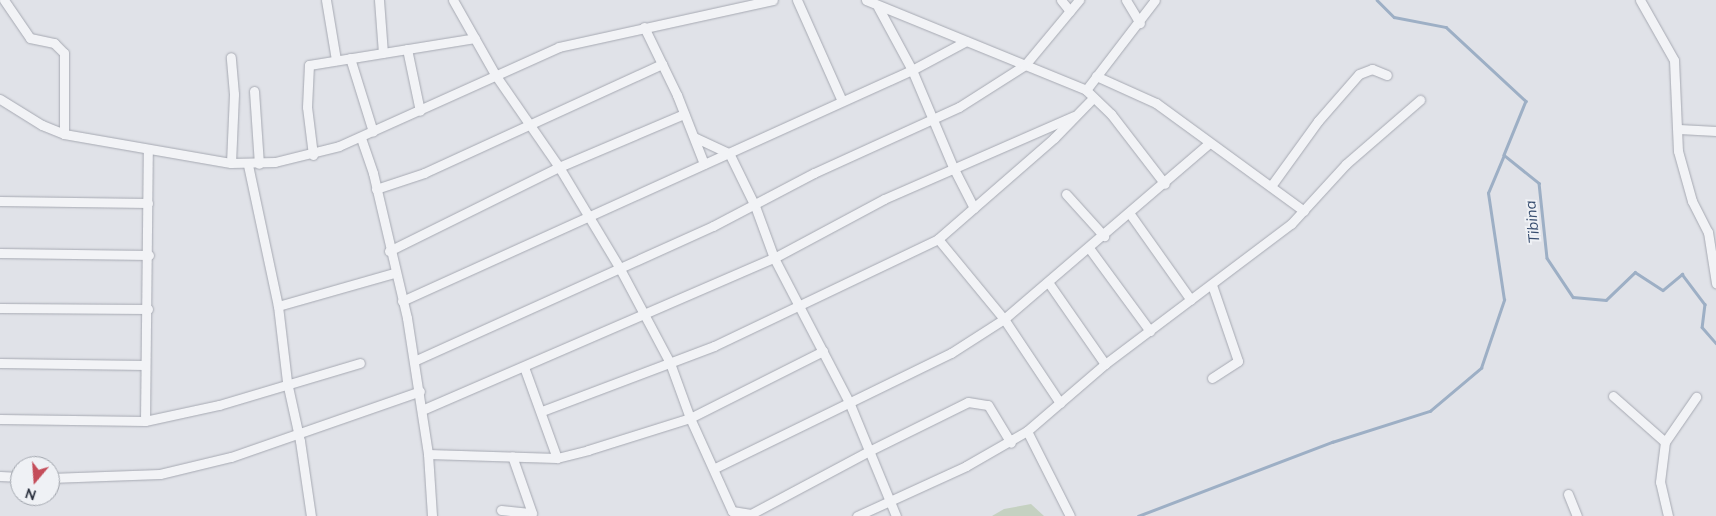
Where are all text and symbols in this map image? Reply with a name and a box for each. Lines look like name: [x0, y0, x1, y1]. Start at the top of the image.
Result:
water label: Tibina: [1521, 200, 1543, 244]
north arrow: [10, 456, 60, 506]
text: N: [23, 484, 38, 505]

